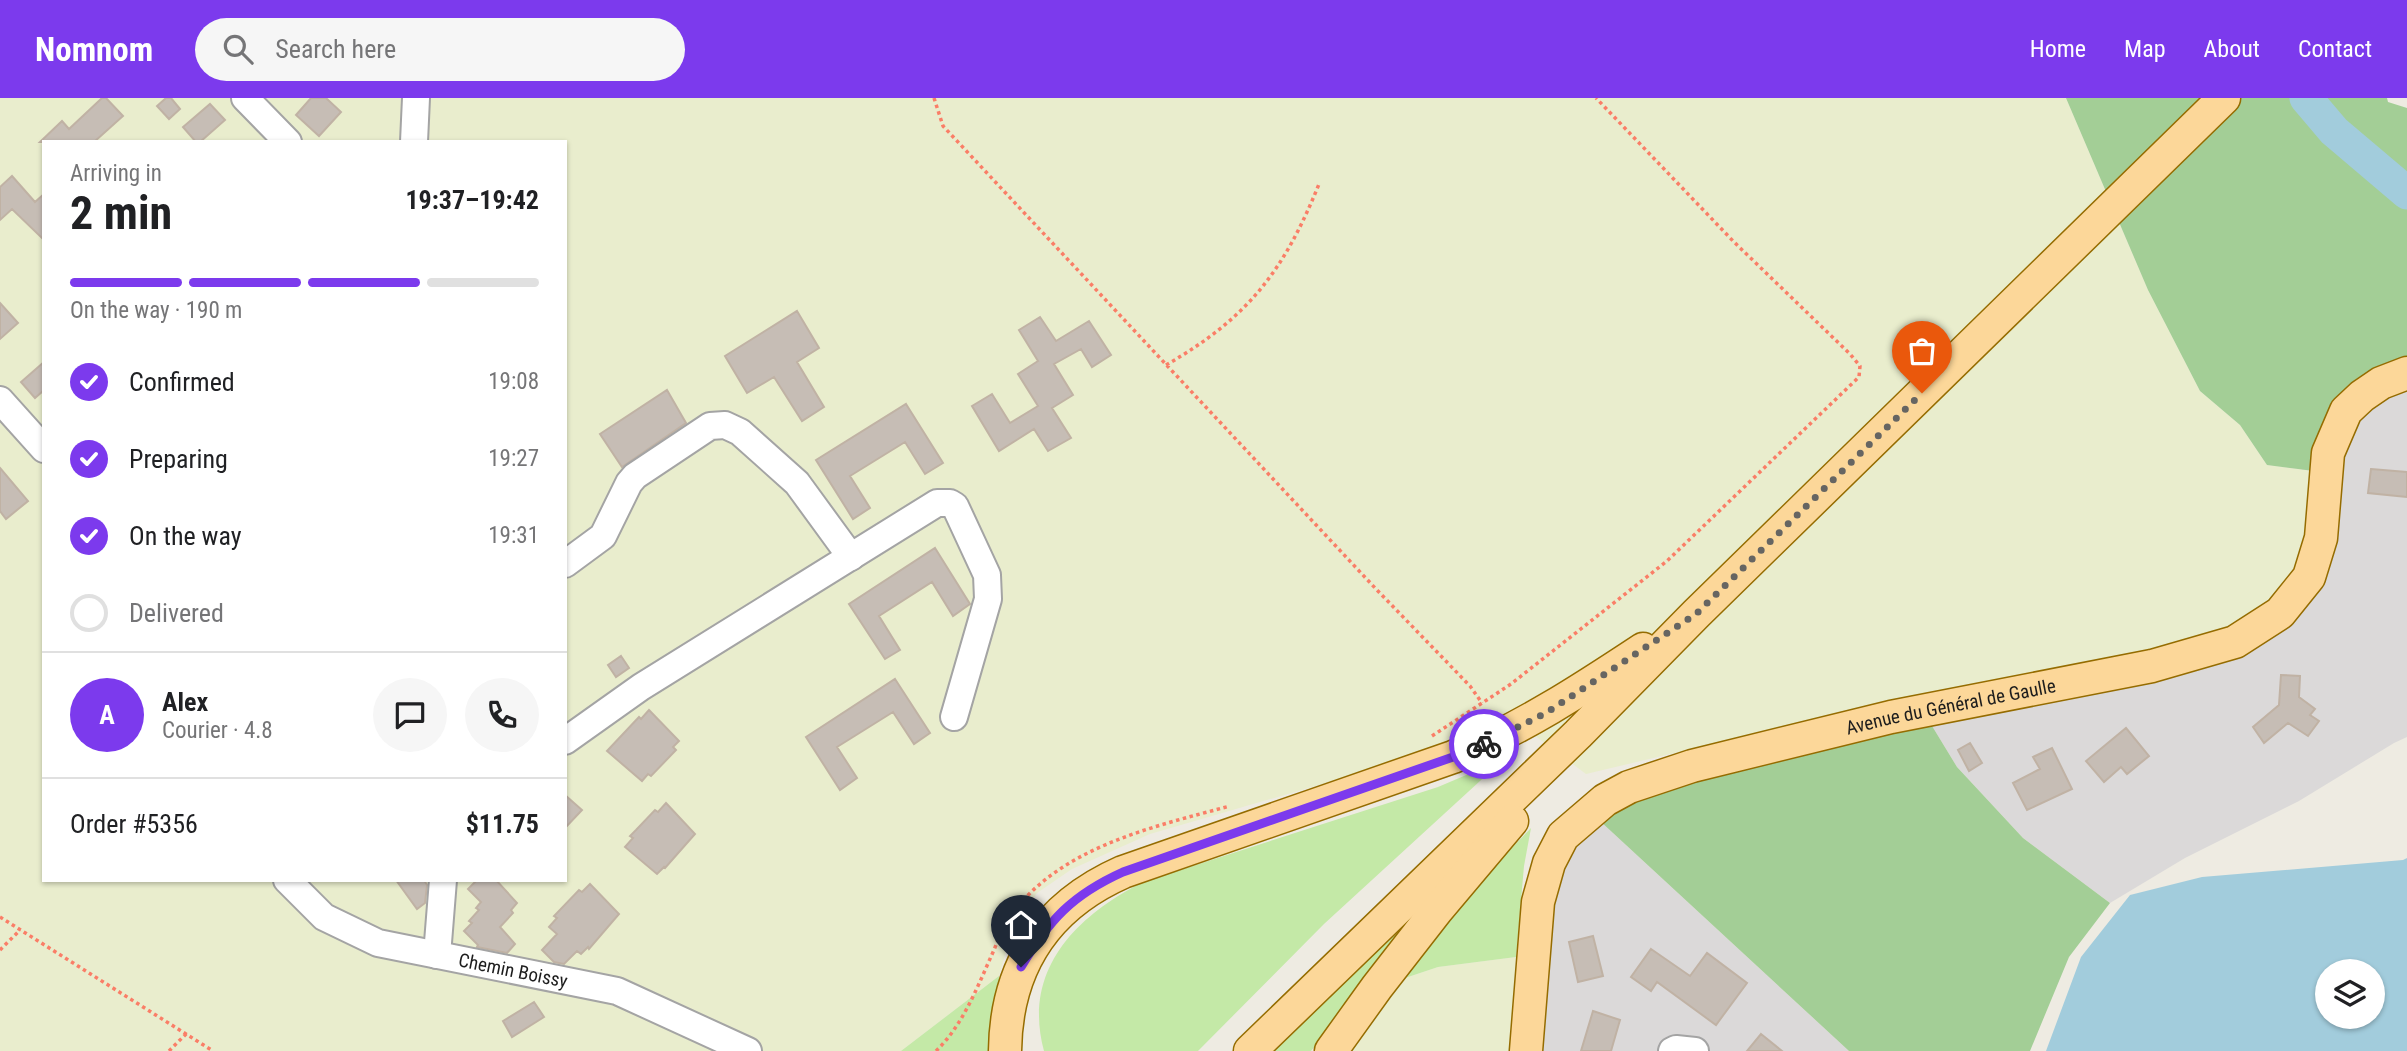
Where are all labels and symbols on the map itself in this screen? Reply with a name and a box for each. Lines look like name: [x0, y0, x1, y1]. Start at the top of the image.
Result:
pin: [1892, 321, 1952, 393]
street label: Avenue du Général de Gaulle: [1843, 674, 2058, 739]
courier: [1449, 709, 1519, 779]
pin: [991, 895, 1051, 967]
street label: Chemin Boissy: [457, 948, 570, 992]

